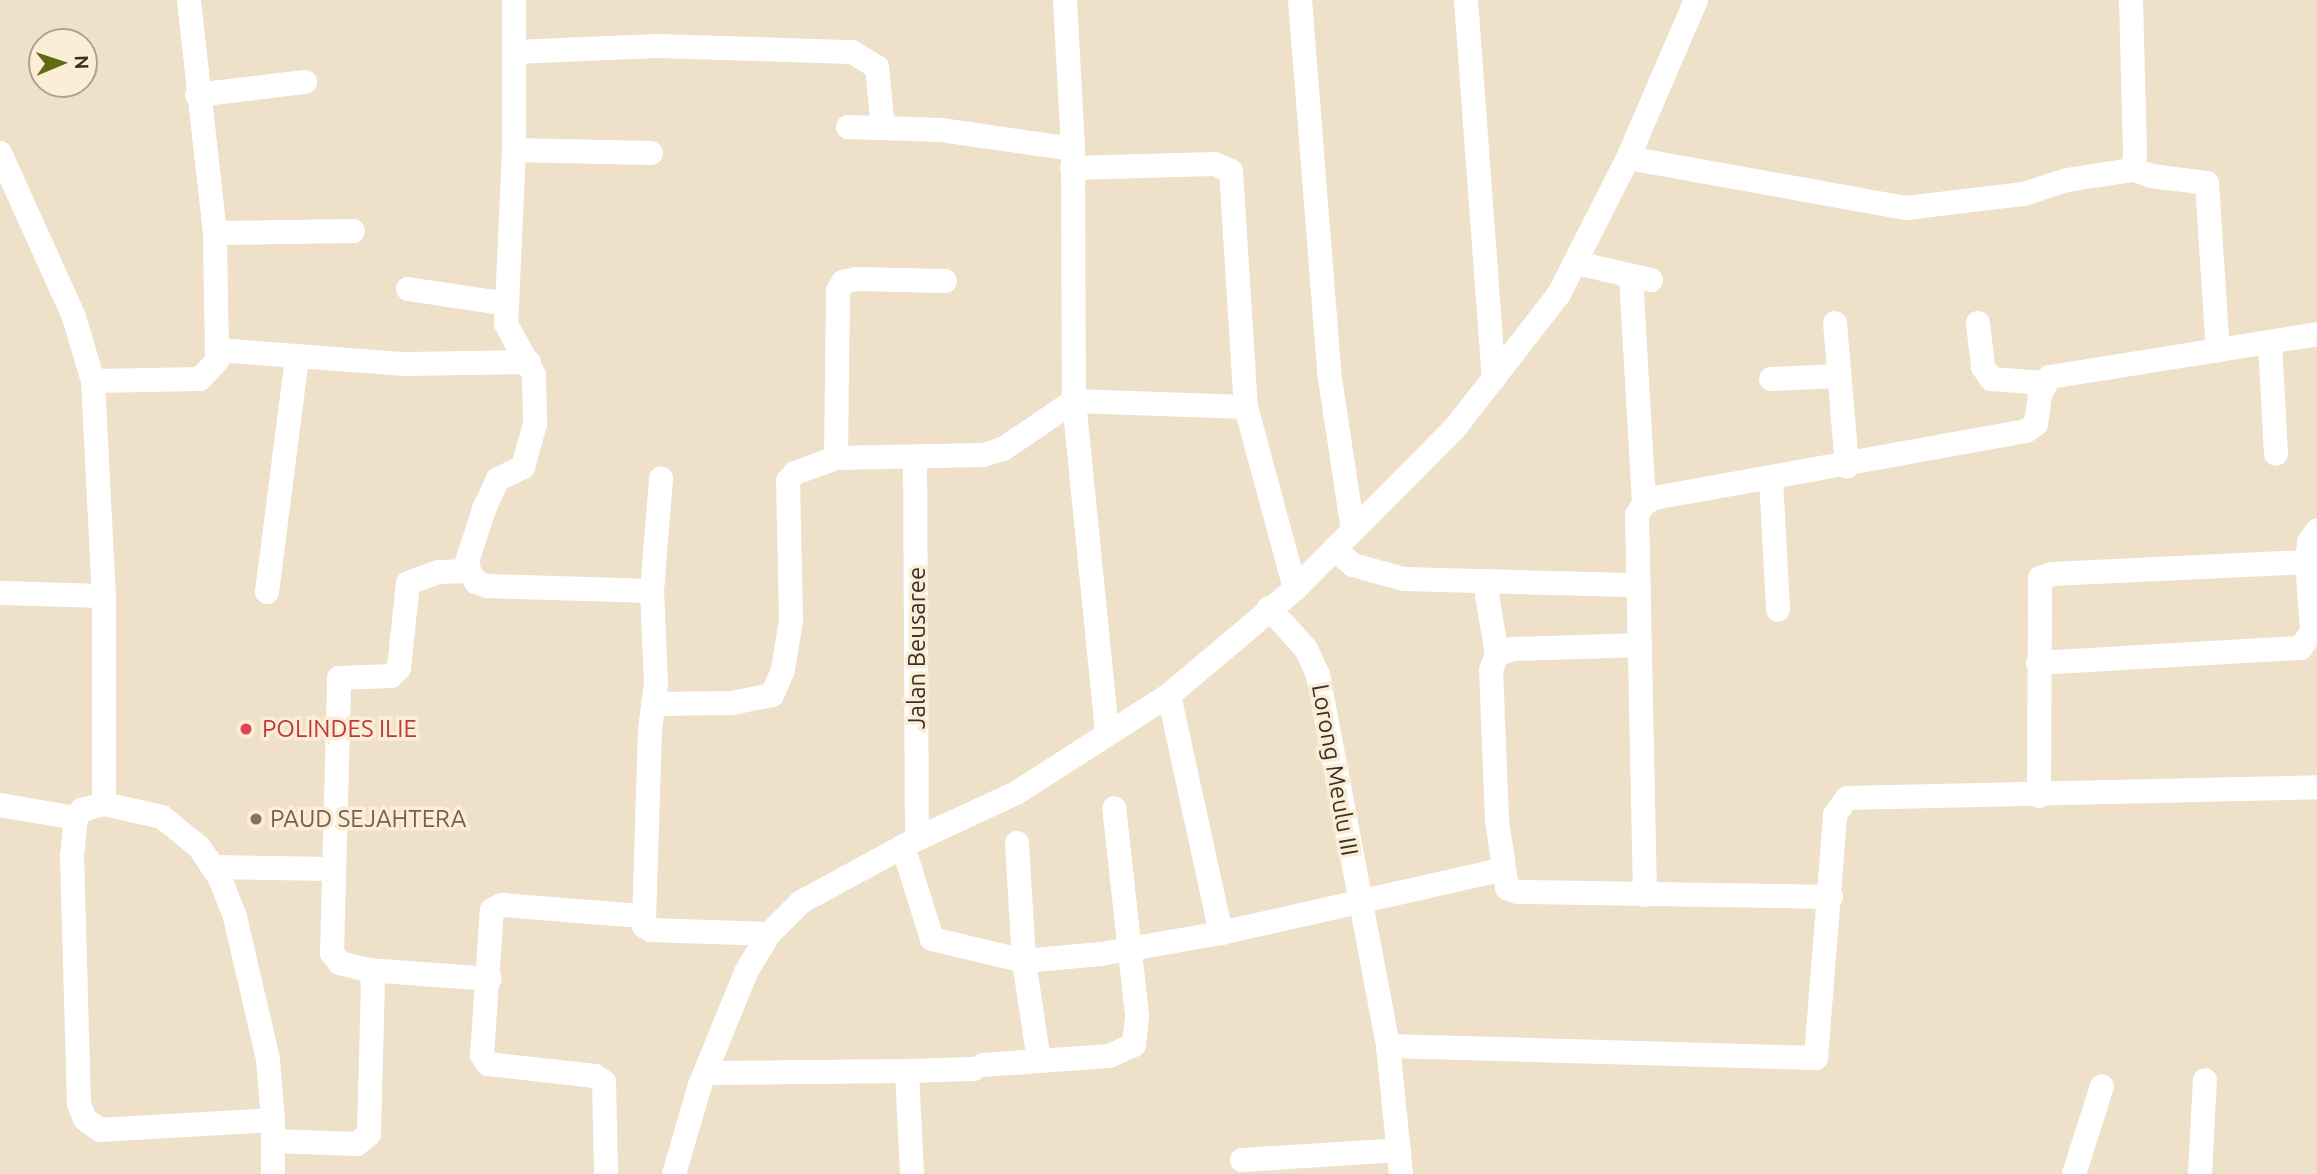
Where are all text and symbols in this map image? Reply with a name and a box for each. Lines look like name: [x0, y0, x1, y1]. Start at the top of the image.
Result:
north arrow: [28, 28, 98, 98]
text: N: [71, 55, 93, 70]
street label: Jalan Beusaree: [903, 567, 931, 729]
street label: Lorong Meulu III: [1306, 682, 1364, 858]
place label: POLINDES ILIE: [262, 715, 417, 743]
marker: POLINDES ILIE: [236, 719, 256, 739]
place label: PAUD SEJAHTERA: [270, 805, 466, 833]
marker: PAUD SEJAHTERA: [248, 811, 264, 827]

